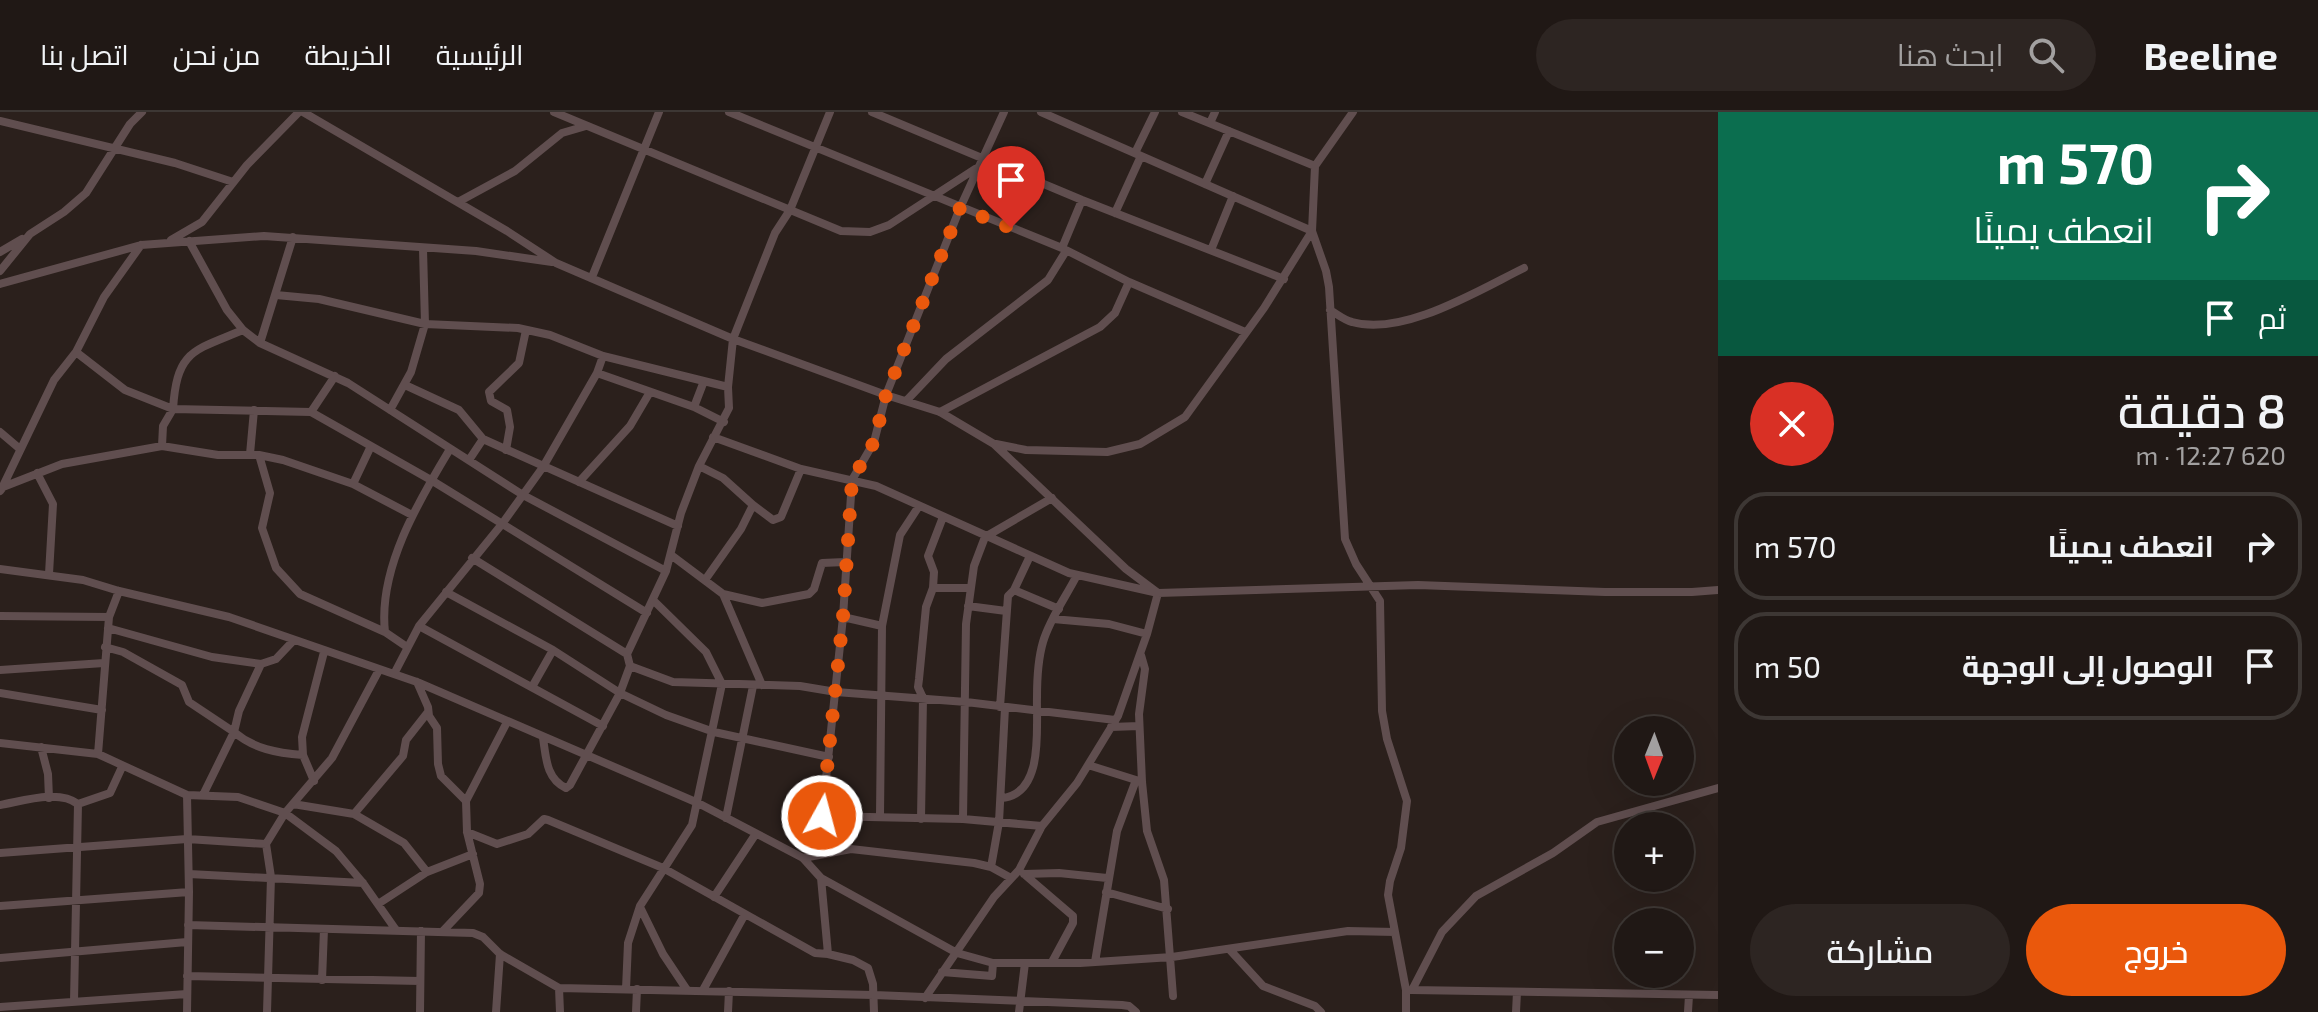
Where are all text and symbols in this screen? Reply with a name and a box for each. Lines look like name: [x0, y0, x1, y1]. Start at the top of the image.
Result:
search box: [1536, 19, 2096, 91]
text: Beeline: [2144, 32, 2278, 78]
icon: search: [2024, 33, 2068, 77]
text: ابحث هنا: [1897, 36, 2004, 72]
text: اتصل بنا: [40, 37, 129, 71]
text: من نحن: [173, 37, 260, 71]
text: الخريطة: [304, 37, 392, 71]
text: الرئيسية: [436, 37, 524, 71]
text: 570 m: [1997, 128, 2154, 195]
icon: right: [2182, 144, 2286, 248]
pin: [977, 146, 1045, 228]
icon: arrive: [989, 158, 1033, 202]
text: انعطف يمينًا: [1973, 207, 2154, 250]
icon: arrive: [2198, 296, 2242, 340]
text: ثم: [2258, 299, 2286, 335]
text: 8 دقيقة: [2118, 380, 2286, 438]
button: close: [1750, 382, 1834, 466]
text: 620 m · 12:27: [2135, 439, 2286, 470]
icon: right: [2238, 524, 2282, 568]
text: انعطف يمينًا: [2048, 527, 2214, 563]
text: 570 m: [1754, 528, 1837, 564]
icon: arrive: [2238, 644, 2282, 688]
text: الوصول إلى الوجهة: [1962, 647, 2214, 683]
text: 50 m: [1754, 648, 1821, 684]
north arrow: [1614, 716, 1694, 796]
map controls: [1614, 716, 1694, 988]
position arrow: [780, 774, 864, 858]
button: +: [1614, 812, 1694, 892]
button: مشاركة: [1750, 904, 2010, 996]
button: خروج: [2026, 904, 2286, 996]
button: −: [1614, 908, 1694, 988]

